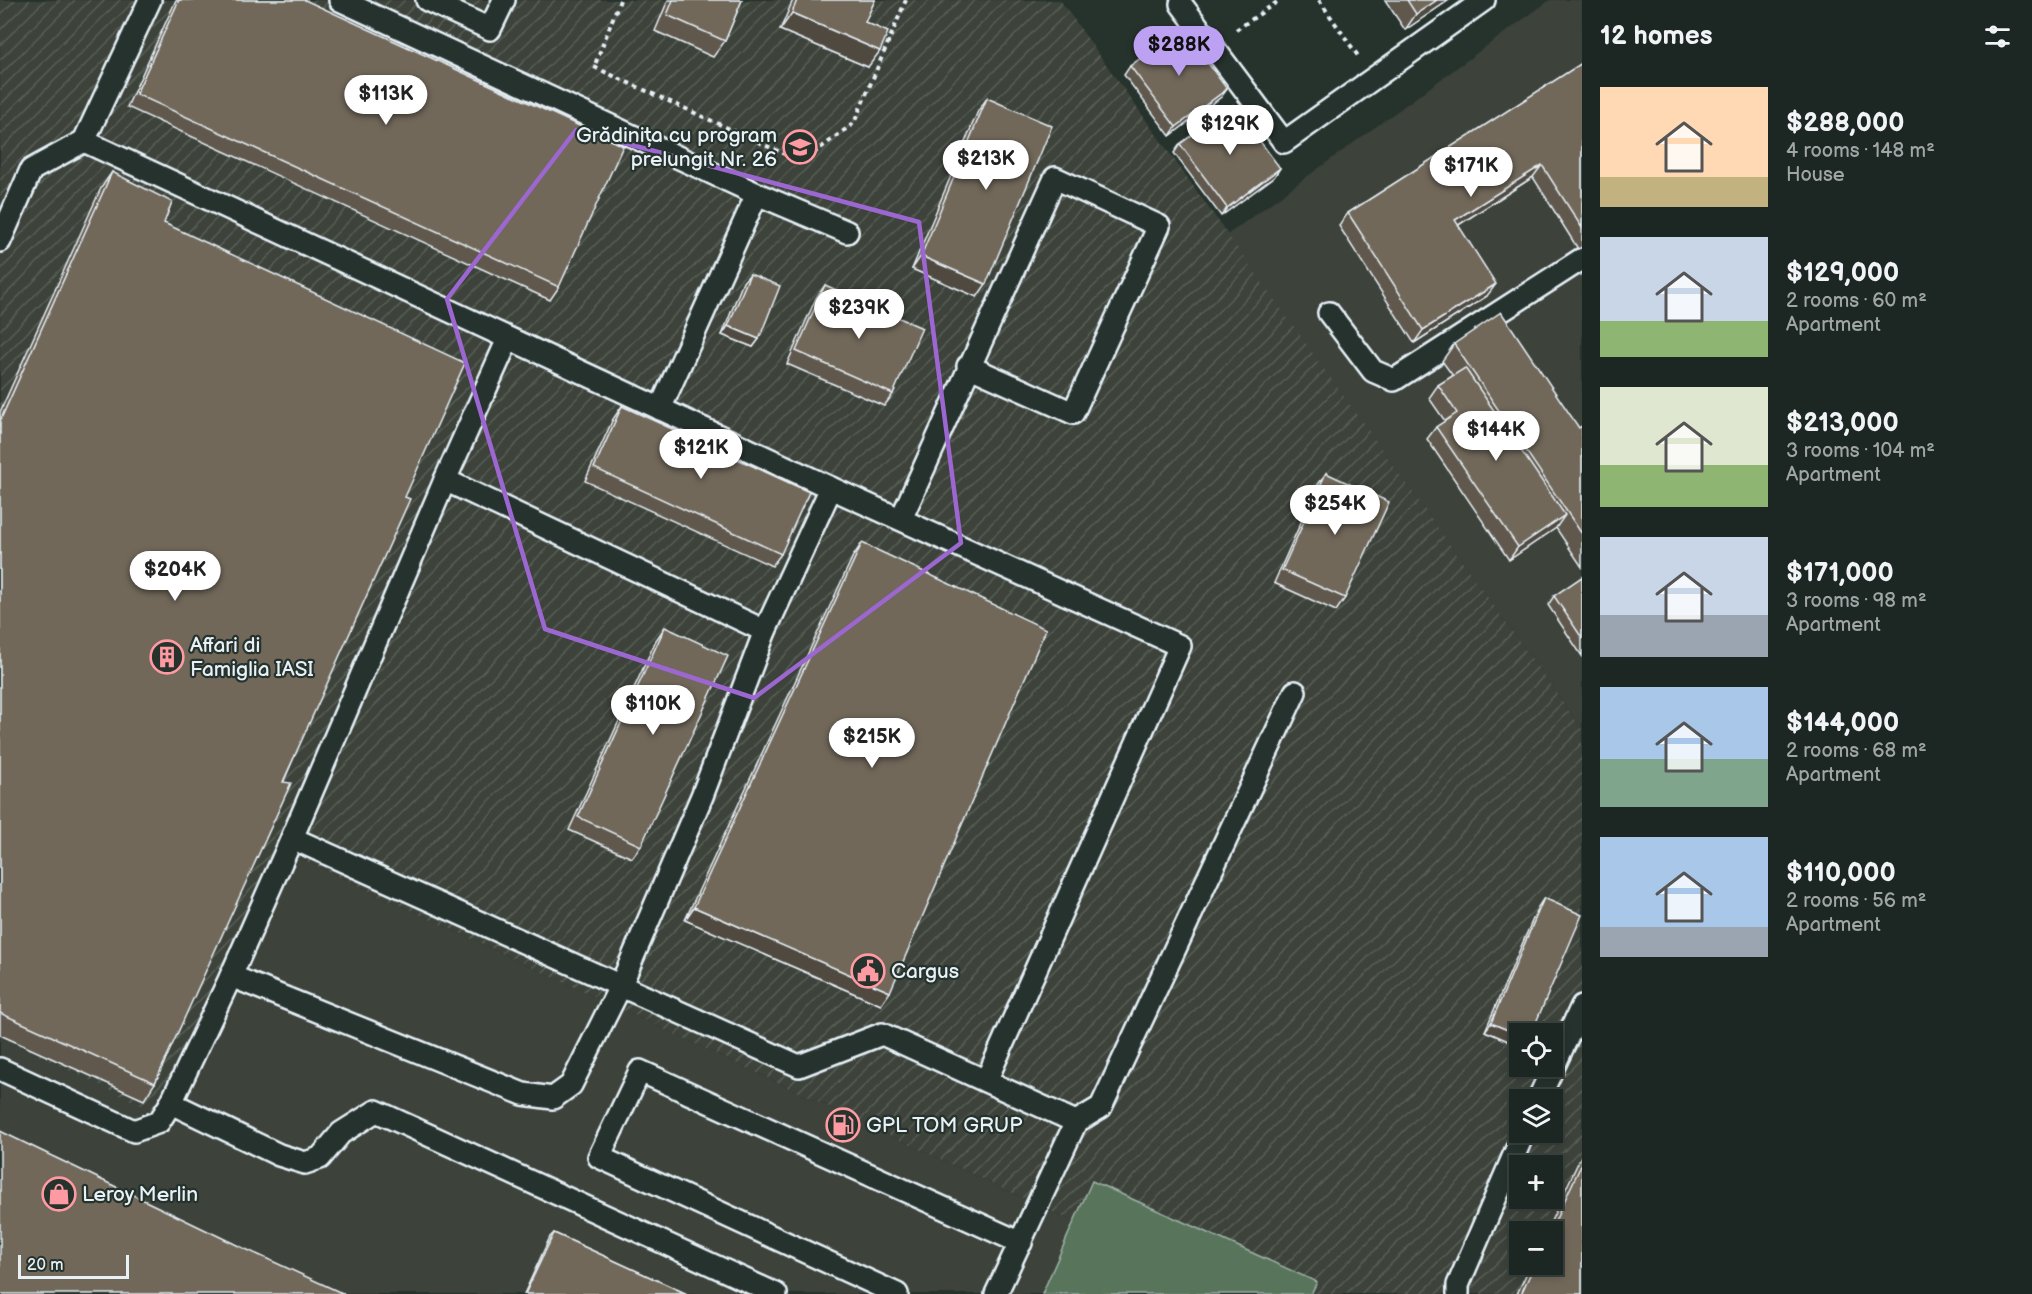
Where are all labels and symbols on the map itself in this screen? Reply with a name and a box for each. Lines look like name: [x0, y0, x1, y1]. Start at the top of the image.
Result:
pin: $288K: [1137, 26, 1221, 77]
pin: $113K: [344, 75, 428, 126]
pin: $129K: [1188, 105, 1272, 156]
place label: Grădinița cu program prelungit Nr. 26: [576, 123, 777, 172]
school or university icon: Grădinița cu program prelungit Nr. 26: [782, 129, 818, 165]
pin: $213K: [944, 140, 1028, 191]
pin: $171K: [1429, 147, 1513, 198]
pin: $239K: [817, 289, 901, 340]
pin: $144K: [1454, 411, 1538, 462]
pin: $121K: [659, 429, 743, 480]
pin: $254K: [1293, 485, 1377, 536]
pin: $204K: [133, 551, 217, 602]
place label: Affari di Famiglia IASI: [190, 633, 314, 682]
building icon: Affari di Famiglia IASI: [149, 639, 185, 675]
pin: $110K: [611, 685, 695, 736]
pin: $215K: [830, 718, 914, 769]
public building icon: Cargus: [850, 953, 886, 989]
place label: Cargus: [891, 959, 959, 984]
fuel station icon: GPL TOM GRUP: [825, 1107, 861, 1143]
place label: GPL TOM GRUP: [866, 1113, 1022, 1138]
shop icon: Leroy Merlin: [41, 1176, 77, 1212]
place label: Leroy Merlin: [82, 1182, 198, 1207]
scale bar: [18, 1252, 129, 1280]

